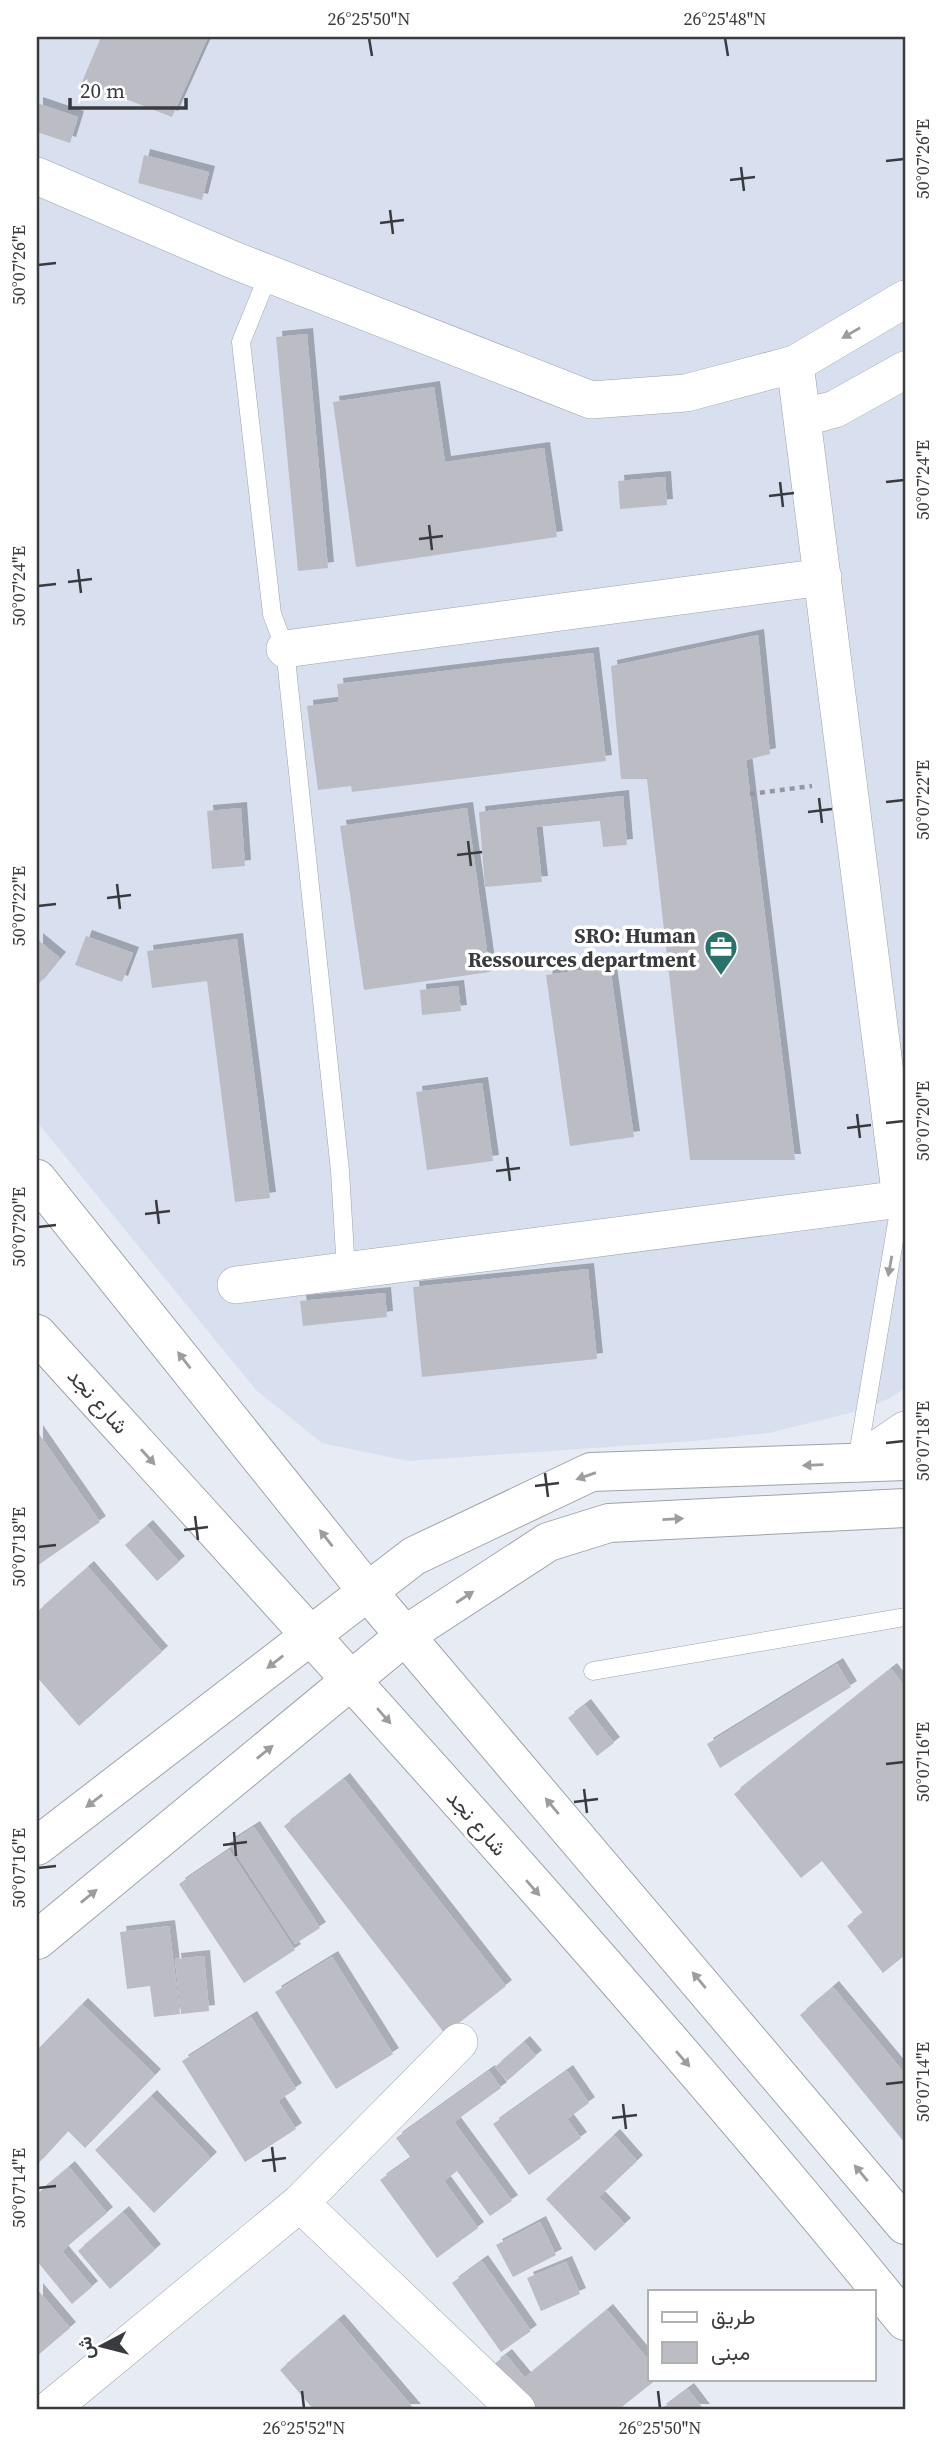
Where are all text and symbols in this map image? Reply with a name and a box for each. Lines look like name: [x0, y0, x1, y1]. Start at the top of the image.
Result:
text: 26°25'50"N: [328, 6, 410, 31]
text: 26°25'48"N: [684, 6, 766, 31]
scale bar: [70, 66, 186, 110]
text: 20 m: [80, 76, 125, 105]
text: 50°07'26"E: [910, 119, 935, 199]
text: 50°07'26"E: [6, 225, 31, 305]
one-way arrow: [841, 327, 860, 339]
text: 50°07'24"E: [910, 440, 935, 520]
text: 50°07'24"E: [6, 546, 31, 626]
text: 50°07'22"E: [910, 760, 935, 840]
text: 50°07'22"E: [6, 866, 31, 946]
place label: SRO: Human Ressources department: [468, 921, 696, 974]
office icon: SRO: Human Ressources department: [702, 928, 740, 977]
text: 50°07'20"E: [910, 1081, 935, 1161]
text: 50°07'20"E: [6, 1187, 31, 1267]
one-way arrow: [884, 1255, 895, 1277]
one-way arrow: [178, 1351, 192, 1369]
street label: شارع نجد: [61, 1362, 135, 1440]
text: 50°07'18"E: [910, 1401, 935, 1481]
one-way arrow: [140, 1448, 156, 1465]
one-way arrow: [801, 1459, 823, 1471]
one-way arrow: [575, 1471, 596, 1482]
text: 50°07'18"E: [6, 1507, 31, 1587]
one-way arrow: [662, 1514, 684, 1525]
one-way arrow: [318, 1530, 333, 1548]
one-way arrow: [455, 1590, 474, 1603]
one-way arrow: [266, 1655, 284, 1670]
one-way arrow: [376, 1707, 392, 1725]
text: 50°07'16"E: [910, 1722, 935, 1802]
one-way arrow: [256, 1744, 274, 1760]
street label: شارع نجد: [440, 1784, 514, 1862]
one-way arrow: [86, 1794, 104, 1809]
one-way arrow: [545, 1798, 560, 1815]
text: 50°07'16"E: [6, 1828, 31, 1908]
one-way arrow: [525, 1879, 541, 1896]
one-way arrow: [80, 1889, 98, 1904]
one-way arrow: [692, 1972, 707, 1989]
text: 50°07'14"E: [910, 2042, 935, 2122]
one-way arrow: [675, 2050, 691, 2068]
text: 50°07'14"E: [6, 2148, 31, 2228]
one-way arrow: [853, 2164, 869, 2182]
legend: [648, 2290, 876, 2380]
text: طريق: [711, 2302, 756, 2331]
north arrow: [66, 2310, 136, 2380]
text: ش: [71, 2335, 99, 2361]
text: مبنى: [711, 2338, 750, 2367]
text: 26°25'52"N: [263, 2415, 345, 2440]
text: 26°25'50"N: [619, 2415, 701, 2440]

